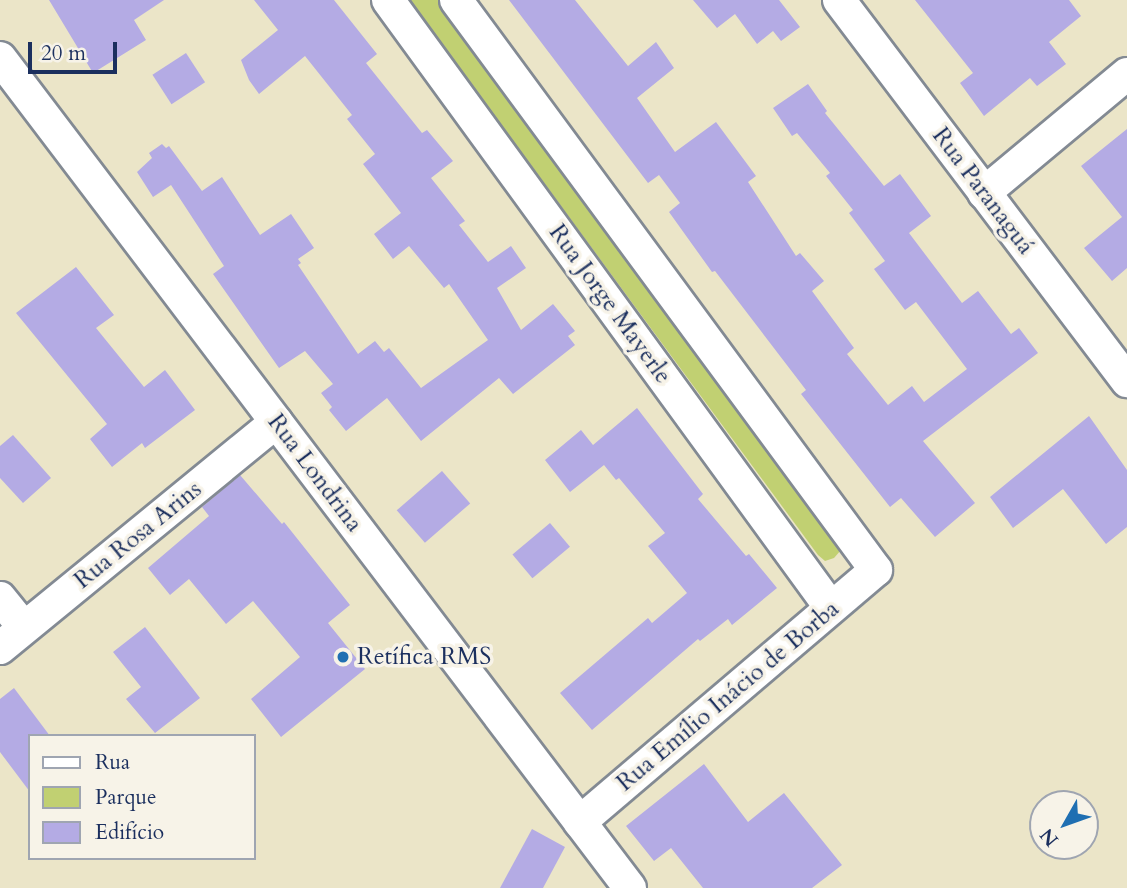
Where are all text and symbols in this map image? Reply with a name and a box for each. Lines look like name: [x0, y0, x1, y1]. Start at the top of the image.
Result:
scale bar: [32, 28, 121, 72]
text: 20 m: [41, 39, 86, 68]
street label: Rua Paranaguá: [926, 122, 1040, 260]
street label: Rua Jorge Mayerle: [543, 219, 677, 389]
street label: Rua Londrina: [261, 408, 369, 538]
street label: Rua Rosa Arins: [69, 475, 207, 595]
street label: Rua Emílio Inácio de Borba: [611, 595, 845, 797]
place label: Retífica RMS: [357, 643, 491, 671]
marker: Retífica RMS: [335, 649, 351, 665]
legend: [28, 734, 256, 860]
text: Rua: [95, 748, 130, 777]
text: Parque: [95, 783, 156, 812]
north arrow: [1029, 790, 1099, 860]
text: Edifício: [95, 818, 164, 847]
text: N: [1034, 823, 1065, 852]

